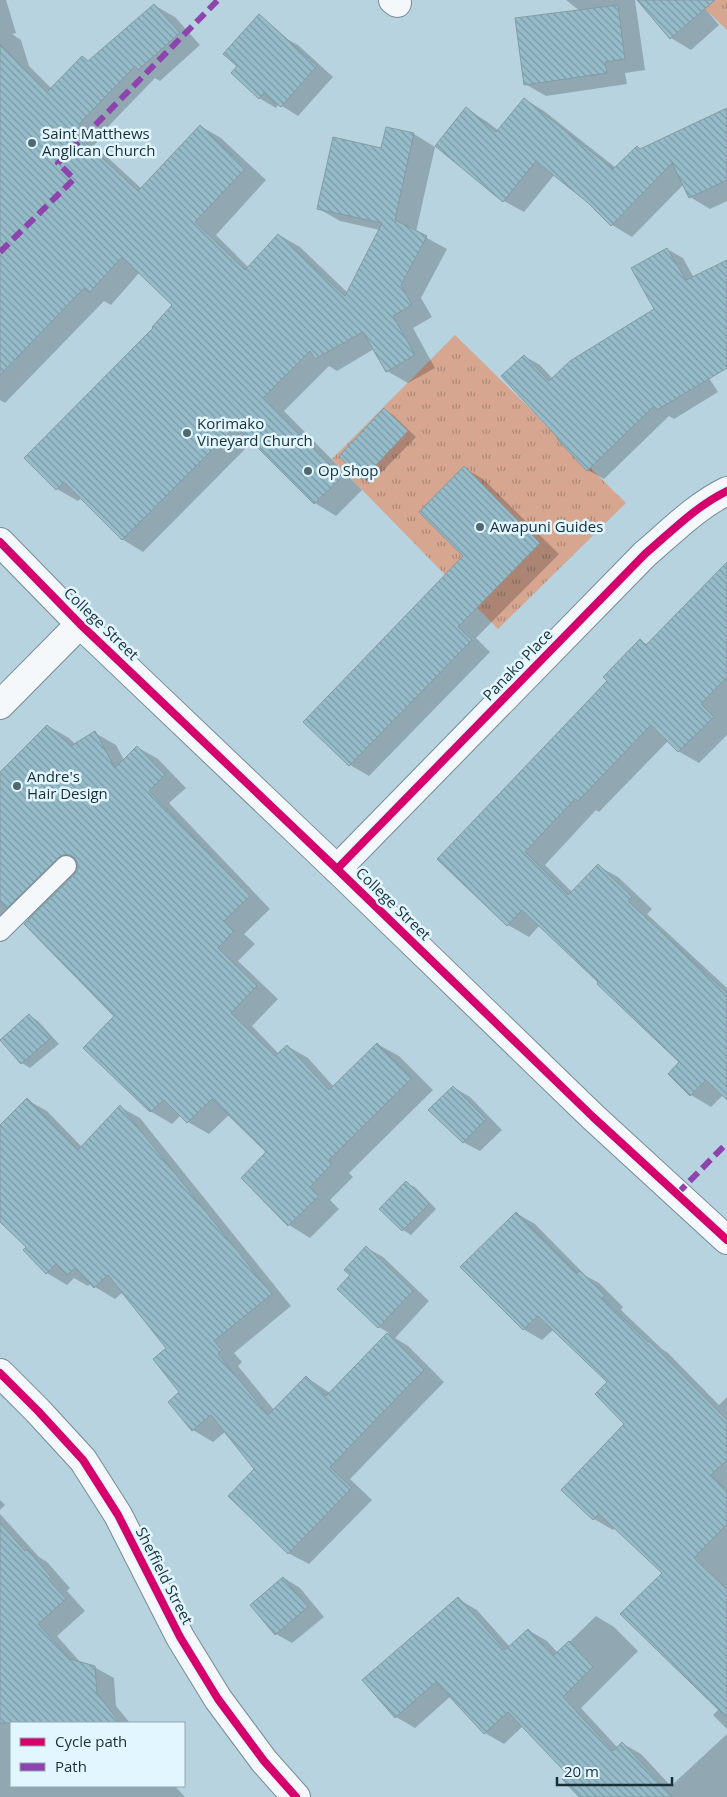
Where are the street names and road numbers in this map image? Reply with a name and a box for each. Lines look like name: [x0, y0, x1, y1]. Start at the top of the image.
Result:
street label: College Street: [60, 582, 143, 664]
street label: Panako Place: [478, 624, 557, 705]
street label: College Street: [352, 862, 435, 944]
street label: Sheffield Street: [132, 1523, 198, 1628]

